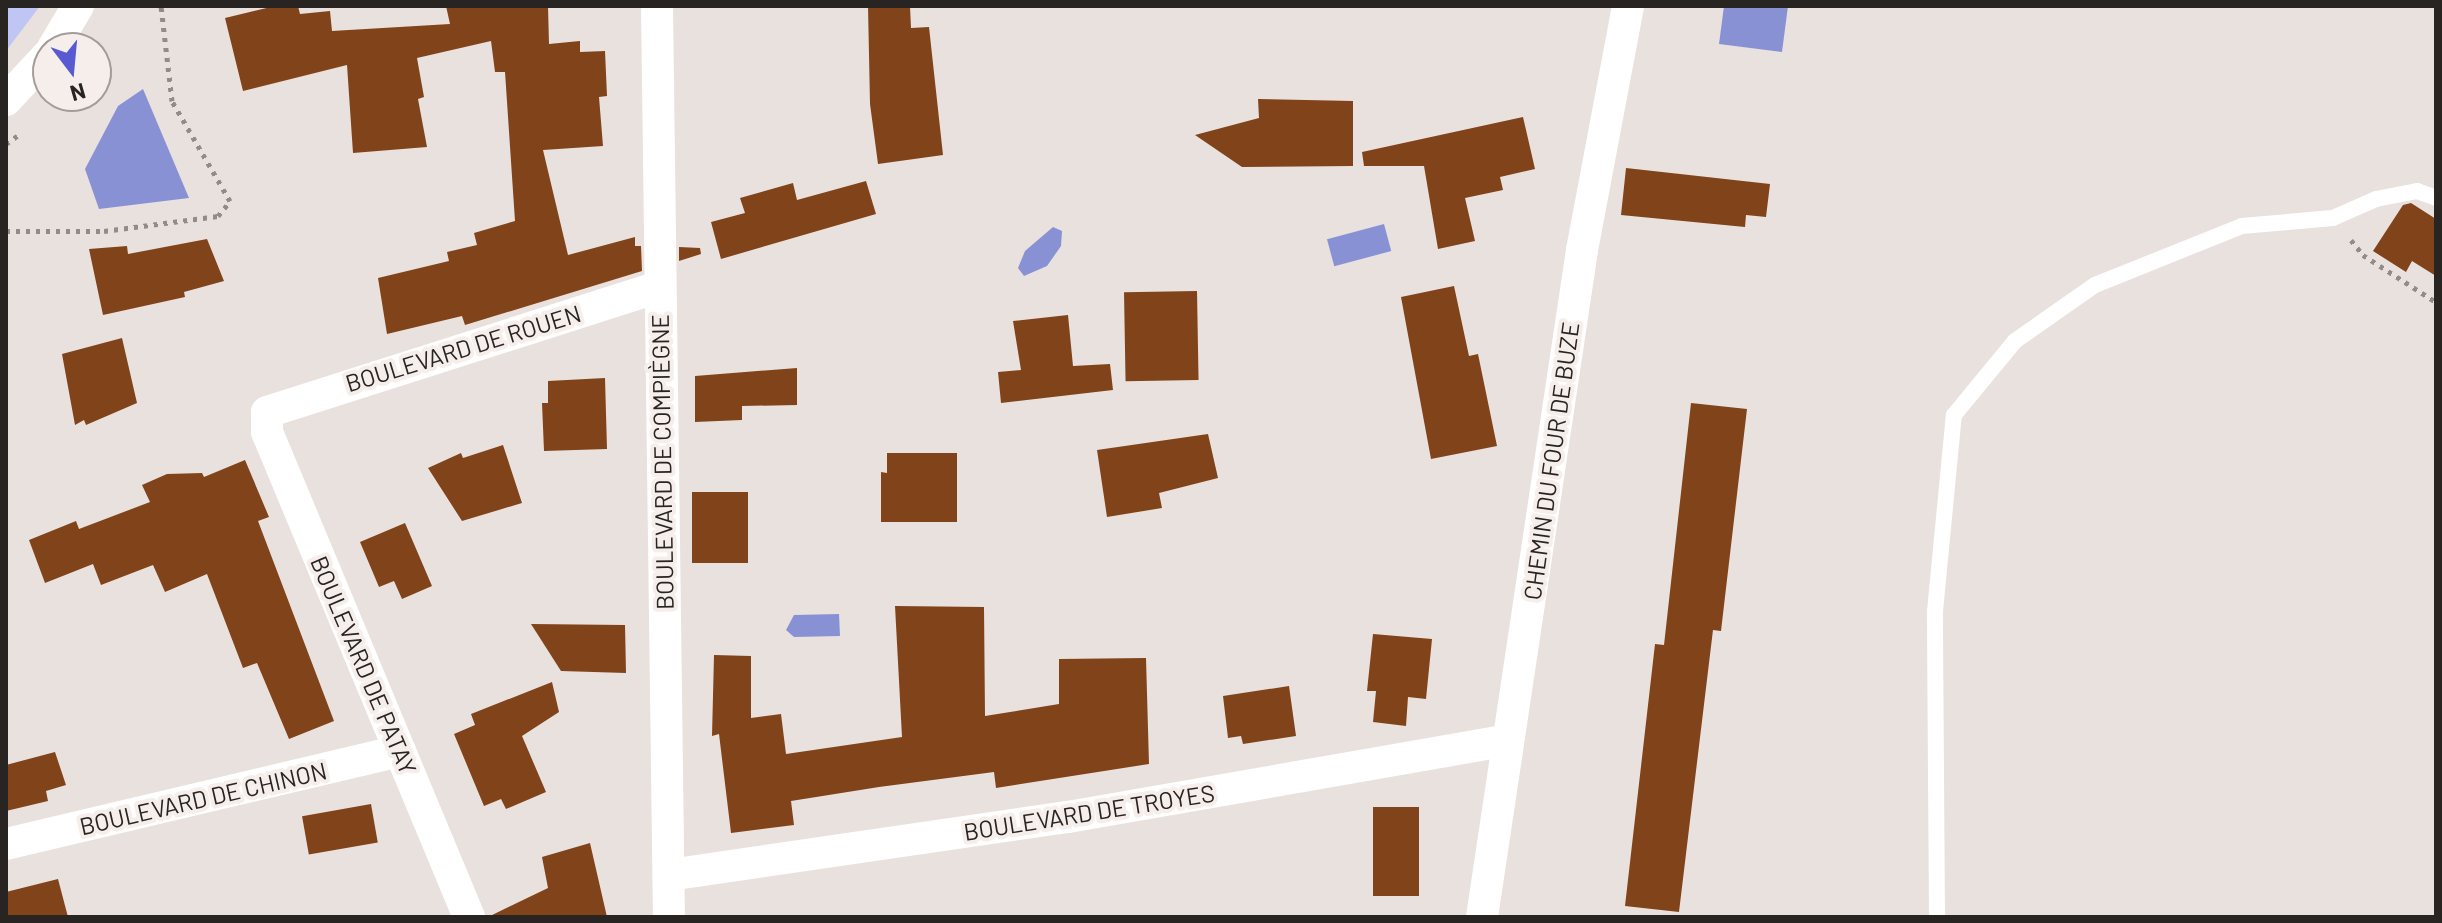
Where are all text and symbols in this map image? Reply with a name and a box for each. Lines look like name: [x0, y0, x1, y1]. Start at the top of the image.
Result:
north arrow: [32, 32, 112, 112]
text: N: [67, 79, 89, 108]
street label: BOULEVARD DE ROUEN: [342, 298, 584, 398]
street label: BOULEVARD DE COMPIÈGNE: [645, 314, 679, 610]
street label: CHEMIN DU FOUR DE BUZE: [1517, 320, 1585, 602]
street label: BOULEVARD DE PATAY: [305, 552, 423, 778]
street label: BOULEVARD DE CHINON: [77, 756, 329, 840]
street label: BOULEVARD DE TROYES: [961, 778, 1217, 846]

